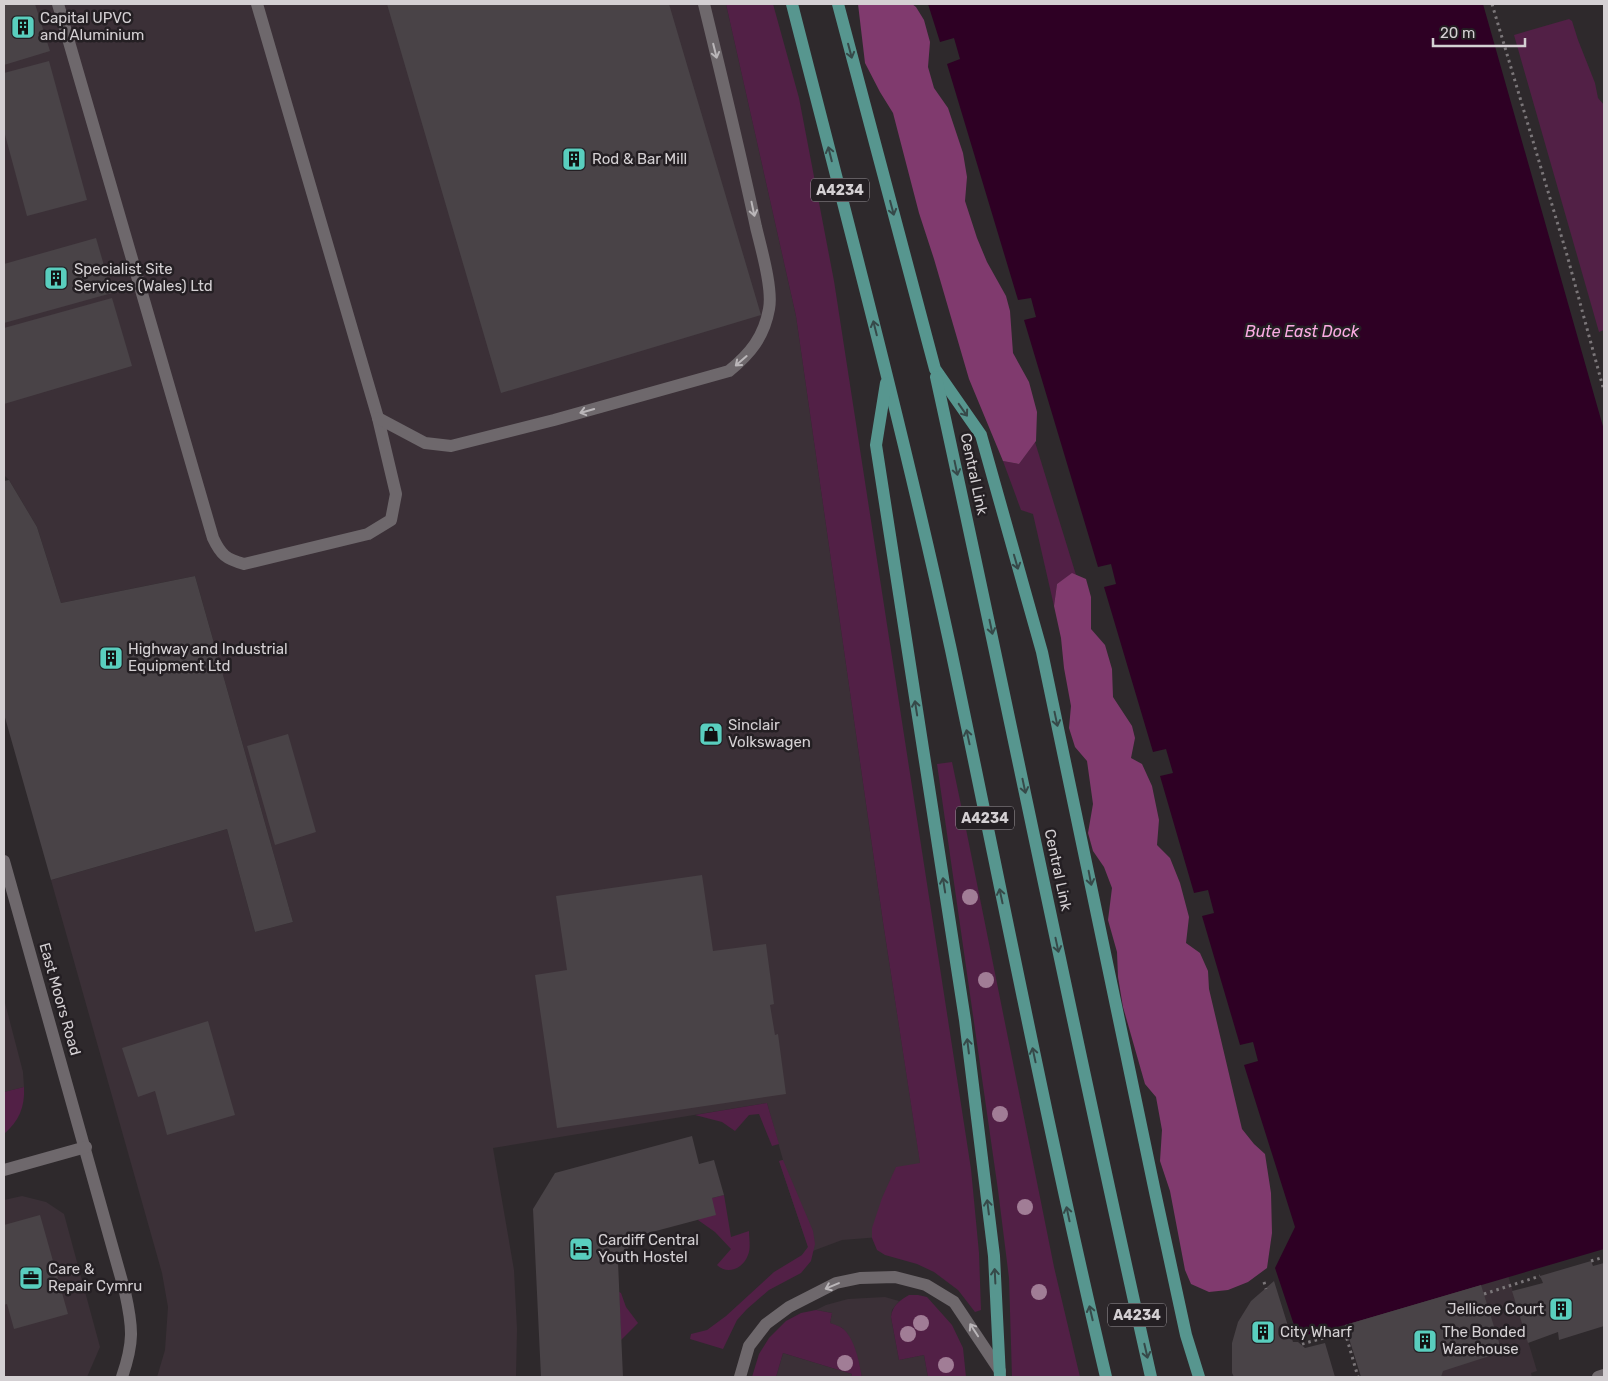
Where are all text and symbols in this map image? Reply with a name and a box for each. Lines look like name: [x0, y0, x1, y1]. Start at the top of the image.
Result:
place label: Capital UPVC and Aluminium: [40, 9, 144, 44]
building icon: Capital UPVC and Aluminium: [10, 14, 36, 40]
scale bar: [1433, 15, 1526, 47]
text: 20 m: [1440, 24, 1475, 42]
one-way arrow: [846, 42, 855, 58]
one-way arrow: [711, 43, 721, 59]
building icon: Rod & Bar Mill: [561, 146, 587, 172]
one-way arrow: [825, 146, 835, 162]
place label: Rod & Bar Mill: [592, 150, 687, 168]
road number: A4234: [811, 178, 869, 202]
one-way arrow: [888, 199, 897, 215]
one-way arrow: [748, 201, 758, 217]
place label: Specialist Site Services (Wales) Ltd: [74, 260, 213, 295]
building icon: Specialist Site Services (Wales) Ltd: [43, 265, 69, 291]
one-way arrow: [870, 321, 880, 337]
water label: Bute East Dock: [1245, 322, 1360, 341]
one-way arrow: [734, 356, 747, 367]
one-way arrow: [958, 402, 968, 416]
one-way arrow: [579, 406, 595, 416]
street label: Central Link: [957, 431, 992, 517]
one-way arrow: [952, 460, 962, 476]
one-way arrow: [1012, 553, 1022, 569]
one-way arrow: [987, 619, 996, 635]
place label: Highway and Industrial Equipment Ltd: [128, 640, 288, 675]
building icon: Highway and Industrial Equipment Ltd: [98, 645, 124, 671]
one-way arrow: [911, 700, 921, 716]
one-way arrow: [1052, 711, 1061, 727]
place label: Sinclair Volkswagen: [728, 716, 811, 751]
shop icon: Sinclair Volkswagen: [698, 721, 724, 747]
one-way arrow: [963, 729, 973, 745]
one-way arrow: [1020, 778, 1029, 794]
road number: A4234: [956, 806, 1014, 830]
street label: Central Link: [1041, 827, 1076, 913]
one-way arrow: [1085, 870, 1095, 886]
one-way arrow: [939, 878, 949, 894]
one-way arrow: [996, 888, 1005, 904]
one-way arrow: [1053, 937, 1063, 953]
street label: East Moors Road: [35, 941, 85, 1057]
one-way arrow: [963, 1038, 973, 1054]
one-way arrow: [1029, 1048, 1038, 1064]
one-way arrow: [983, 1200, 993, 1216]
one-way arrow: [1063, 1206, 1072, 1222]
place label: Cardiff Central Youth Hostel: [598, 1231, 699, 1266]
hotel icon: Cardiff Central Youth Hostel: [568, 1236, 594, 1262]
place label: Care & Repair Cymru: [48, 1260, 142, 1295]
office icon: Care & Repair Cymru: [18, 1265, 44, 1291]
one-way arrow: [991, 1268, 1000, 1284]
one-way arrow: [825, 1281, 840, 1291]
building icon: Jellicoe Court: [1548, 1296, 1574, 1322]
place label: Jellicoe Court: [1447, 1300, 1544, 1318]
road number: A4234: [1108, 1304, 1166, 1326]
one-way arrow: [1085, 1305, 1095, 1321]
building icon: City Wharf: [1250, 1319, 1276, 1345]
one-way arrow: [969, 1323, 979, 1337]
place label: City Wharf: [1280, 1323, 1352, 1341]
place label: The Bonded Warehouse: [1442, 1323, 1526, 1358]
building icon: The Bonded Warehouse: [1412, 1328, 1438, 1354]
one-way arrow: [1142, 1343, 1151, 1359]

